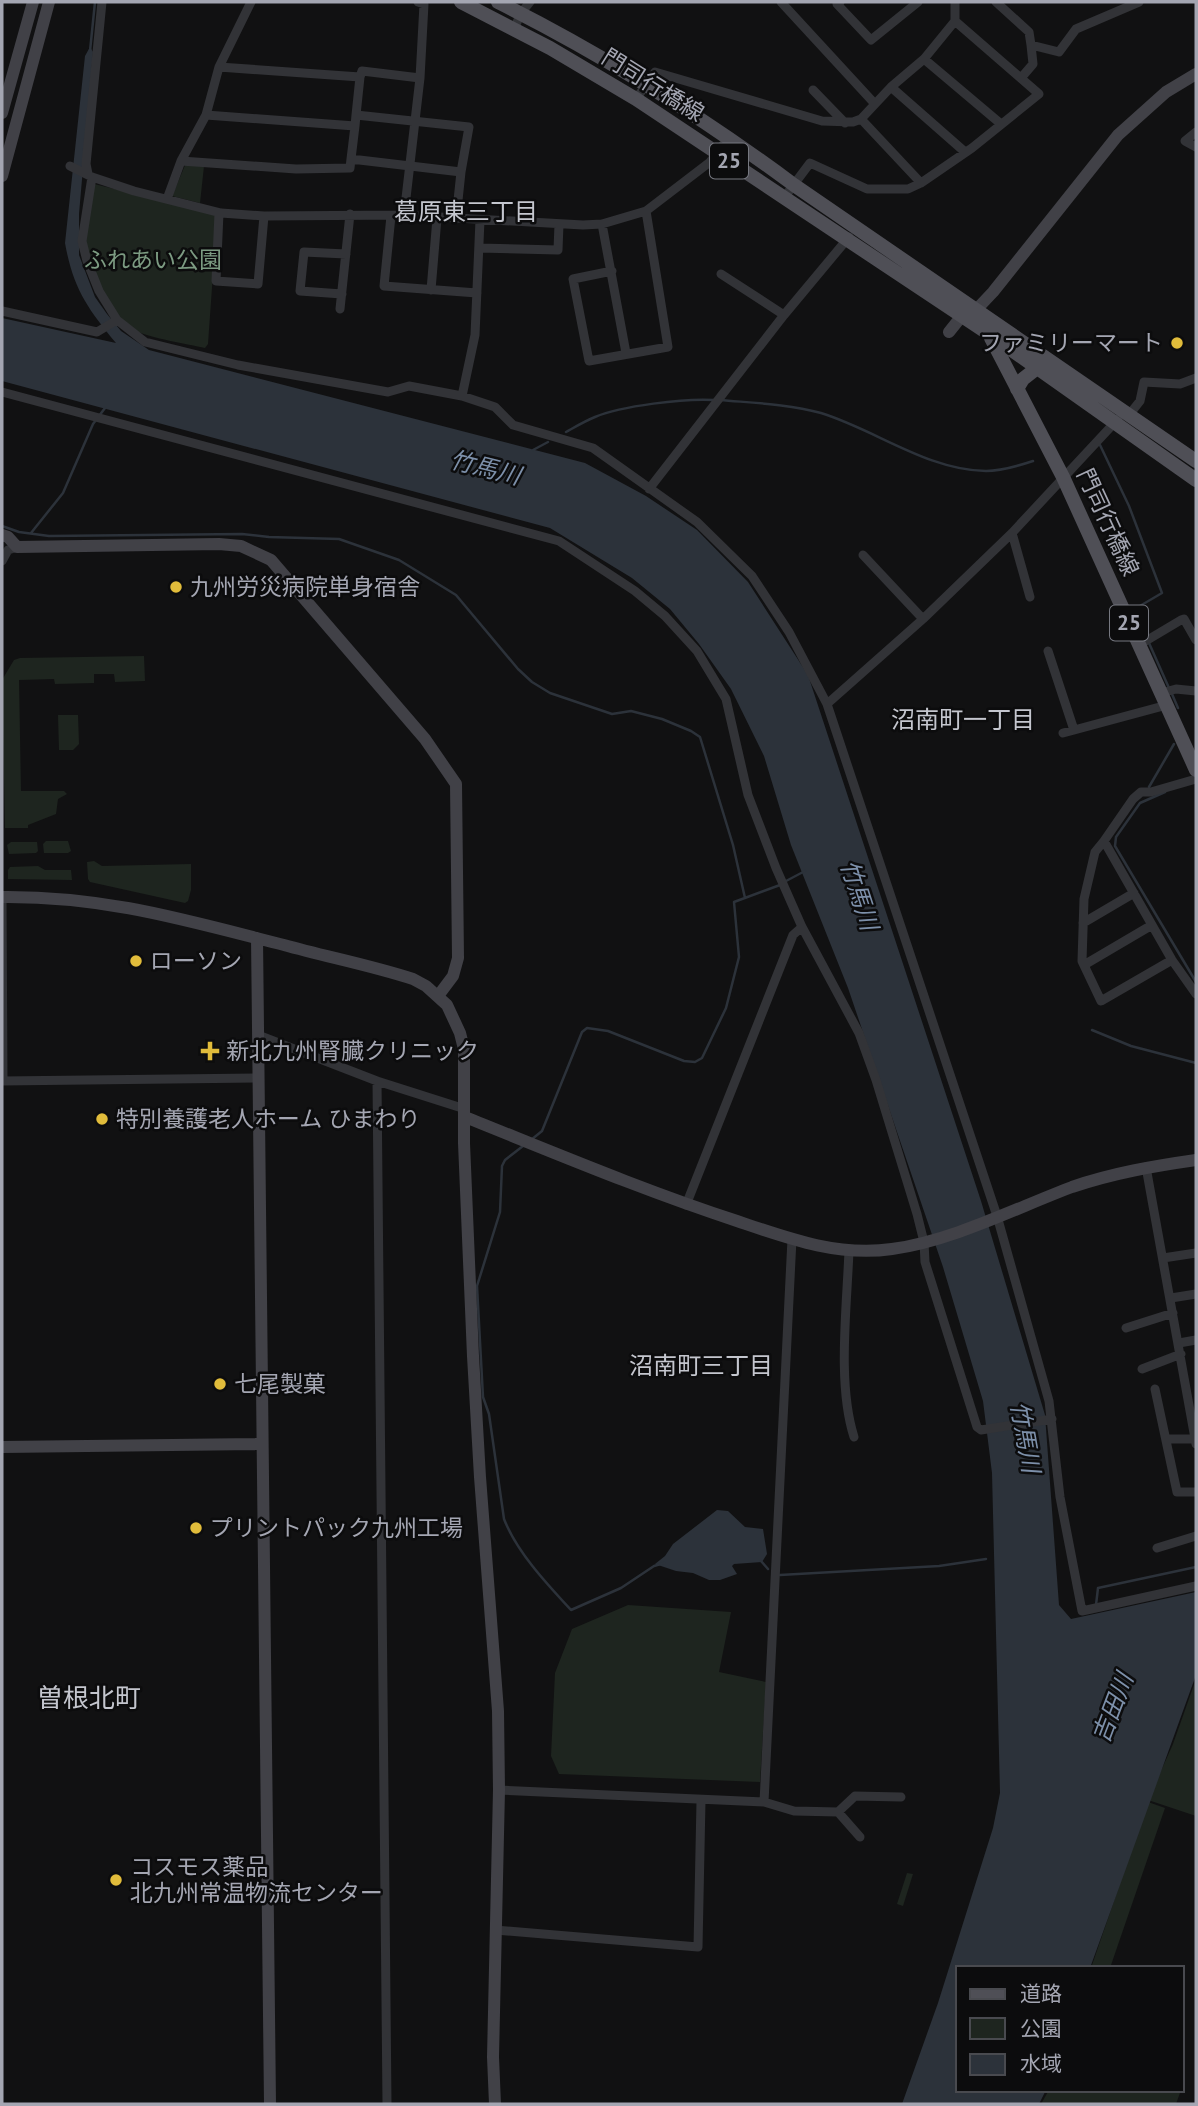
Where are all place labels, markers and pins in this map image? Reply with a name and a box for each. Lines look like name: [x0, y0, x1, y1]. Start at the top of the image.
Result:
place label: ファミリーマート: [979, 328, 1163, 357]
marker: ファミリーマート: [1169, 335, 1185, 351]
place label: 九州労災病院単身宿舎: [190, 572, 420, 601]
marker: 九州労災病院単身宿舎: [168, 579, 184, 595]
place label: ローソン: [150, 946, 242, 975]
marker: ローソン: [128, 953, 144, 969]
place label: 新北九州腎臓クリニック: [226, 1036, 479, 1065]
marker: 新北九州腎臓クリニック: [200, 1041, 220, 1061]
place label: 特別養護老人ホーム ひまわり: [116, 1104, 420, 1133]
marker: 特別養護老人ホーム ひまわり: [94, 1111, 110, 1127]
place label: 七尾製菓: [234, 1369, 326, 1398]
marker: 七尾製菓: [212, 1376, 228, 1392]
place label: プリントパック九州工場: [210, 1513, 463, 1542]
marker: プリントパック九州工場: [188, 1520, 204, 1536]
place label: コスモス薬品 北九州常温物流センター: [130, 1852, 383, 1907]
marker: コスモス薬品 北九州常温物流センター: [108, 1872, 124, 1888]

